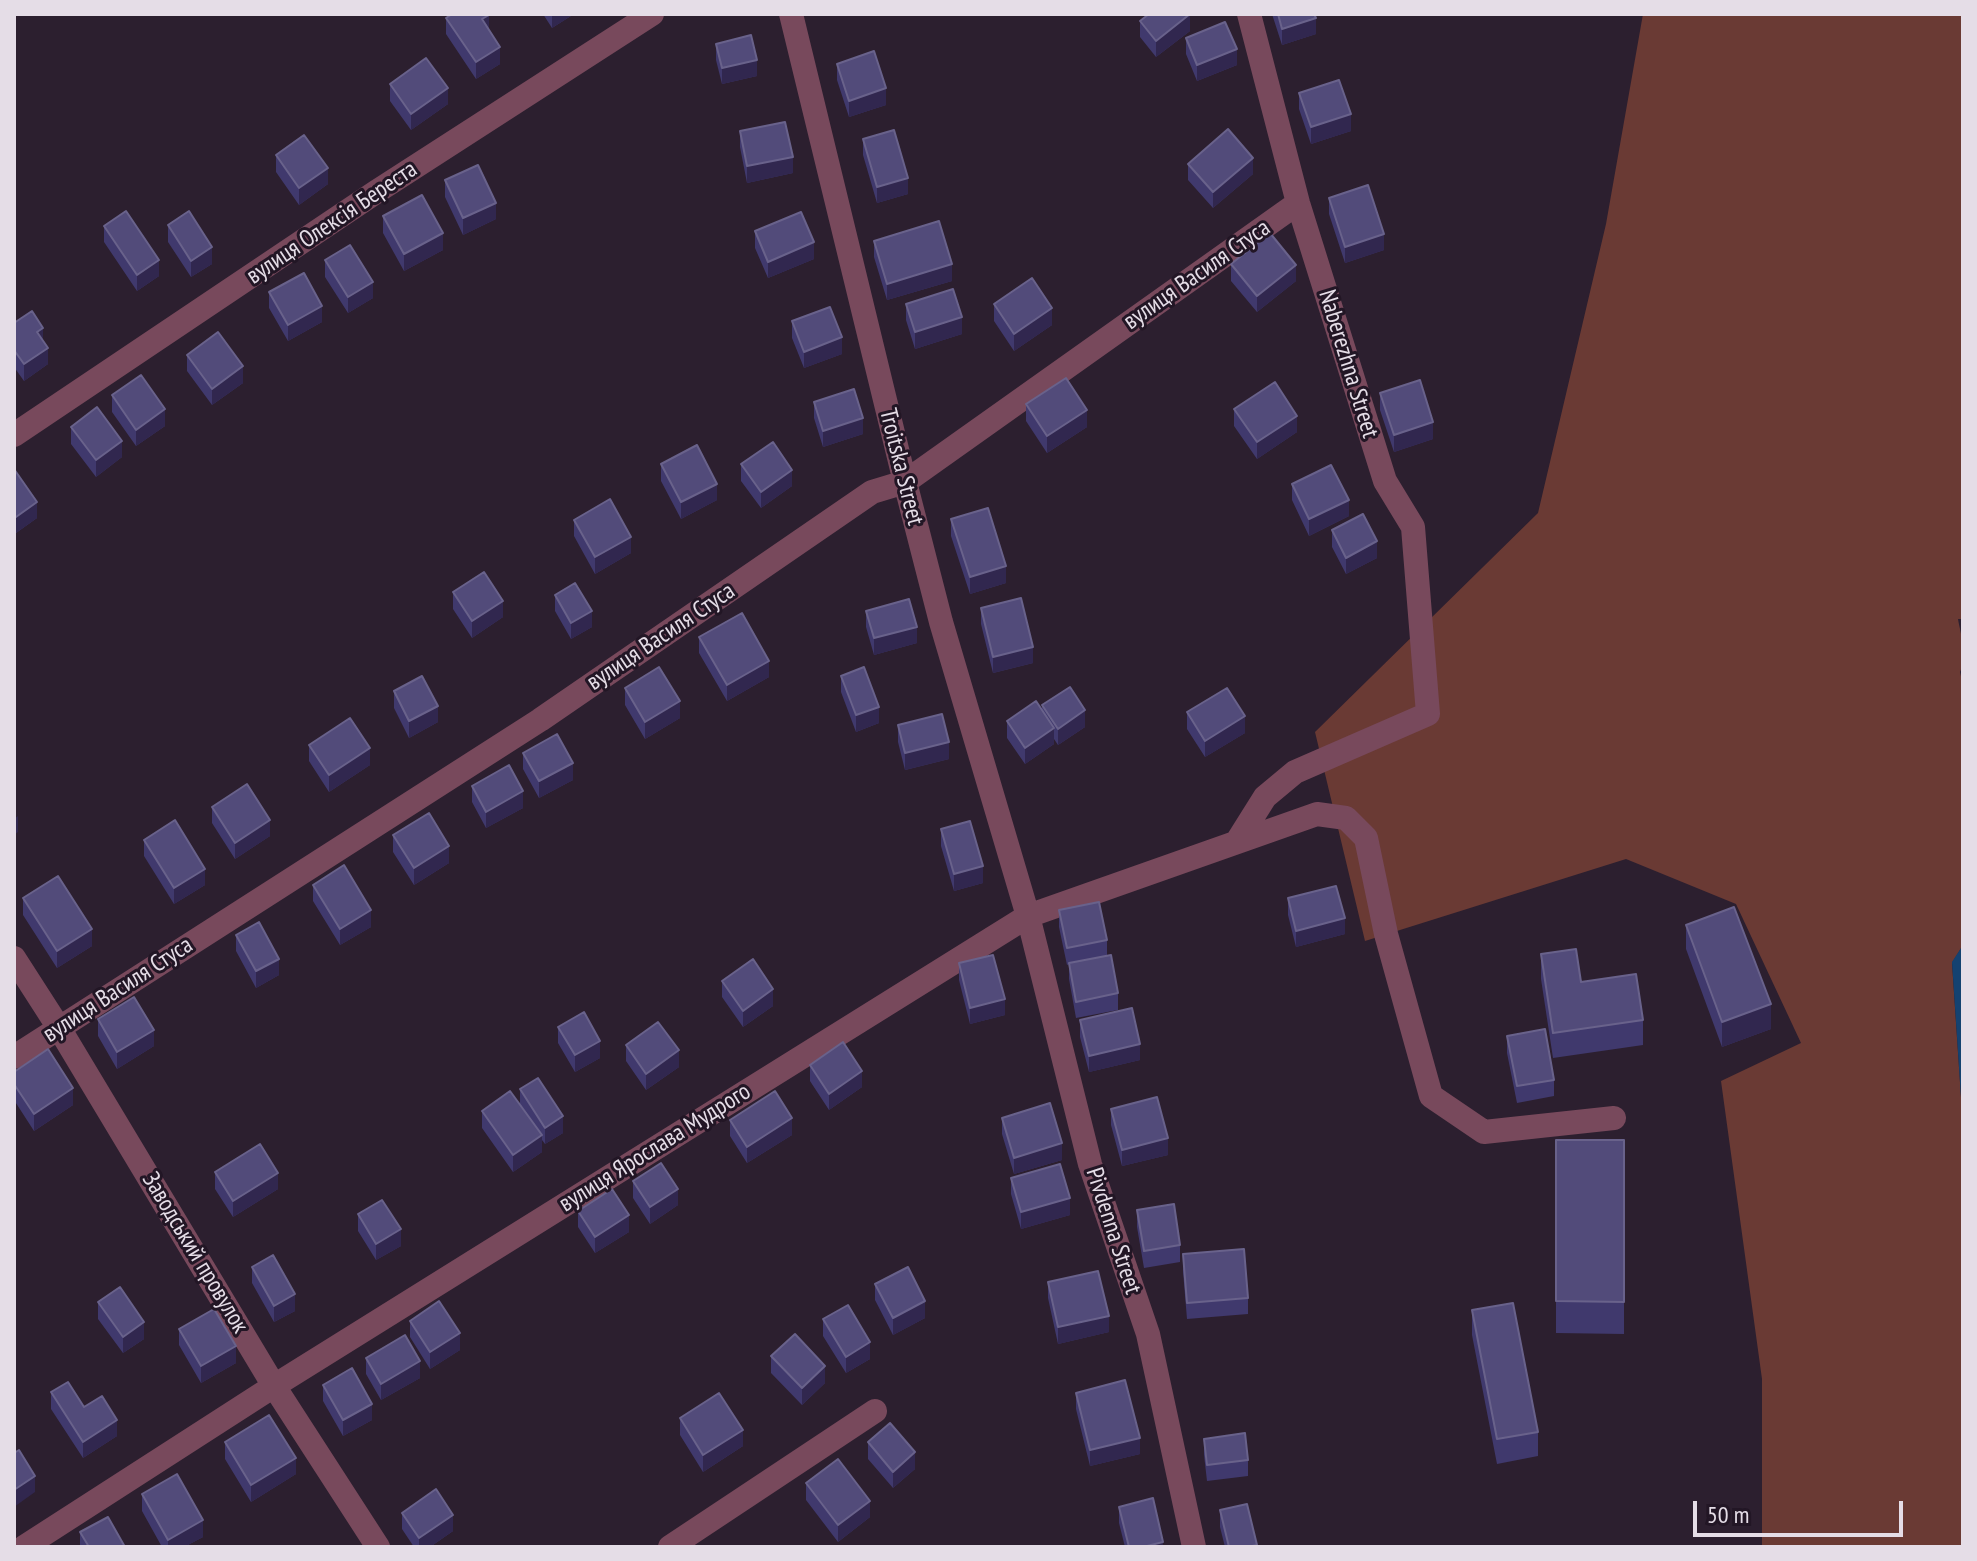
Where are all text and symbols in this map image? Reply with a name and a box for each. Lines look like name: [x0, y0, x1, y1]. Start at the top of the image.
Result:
street label: вулиця Олексія Береста: [241, 155, 423, 291]
street label: вулиця Василя Стуса: [1118, 214, 1276, 336]
street label: Naberezhna Street: [1312, 287, 1384, 441]
street label: Troitska Street: [873, 406, 929, 528]
street label: вулиця Василя Стуса: [582, 577, 740, 697]
street label: вулиця Василя Стуса: [38, 931, 198, 1049]
street label: вулиця Ярослава Мудрого: [554, 1077, 756, 1219]
street label: Pivdenna Street: [1079, 1164, 1147, 1298]
street label: Заводський провулок: [136, 1167, 254, 1339]
scale bar: [1697, 1485, 1907, 1535]
text: 50 m: [1707, 1499, 1749, 1530]

